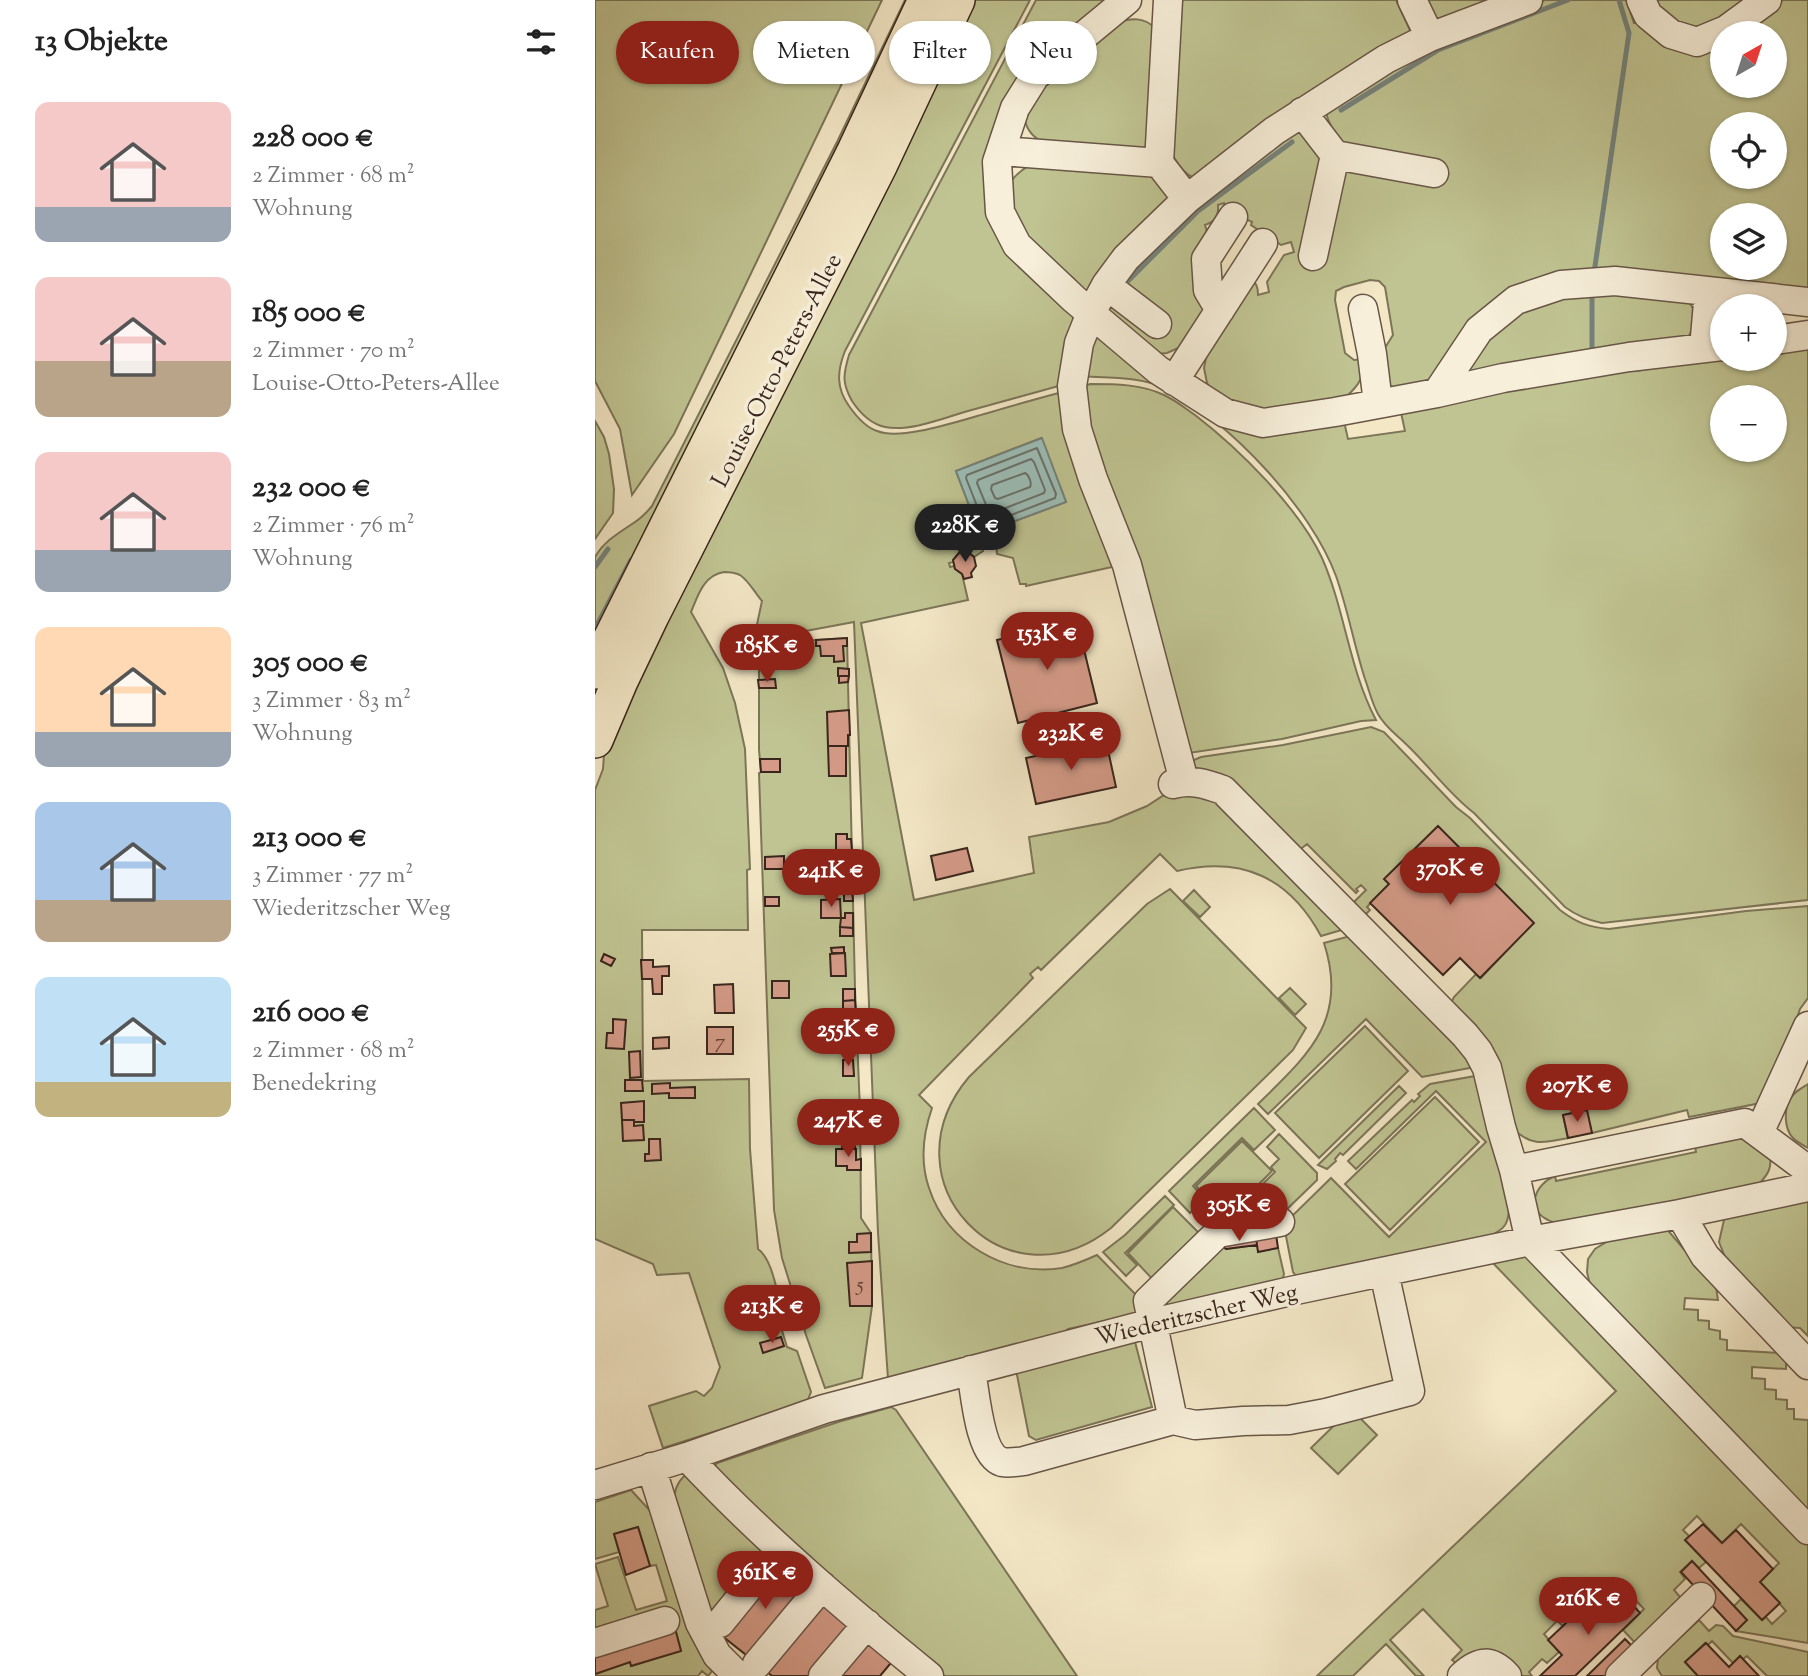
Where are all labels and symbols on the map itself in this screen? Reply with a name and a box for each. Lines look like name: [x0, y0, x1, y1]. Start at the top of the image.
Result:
north arrow: [1710, 21, 1787, 98]
street label: Louise-Otto-Peters-Allee: [704, 248, 852, 494]
pin: 228K €: [908, 504, 1022, 564]
pin: 153K €: [990, 612, 1104, 672]
pin: 185K €: [710, 624, 824, 684]
pin: 232K €: [1014, 712, 1128, 772]
pin: 370K €: [1393, 848, 1507, 907]
pin: 241K €: [774, 850, 888, 909]
pin: 255K €: [791, 1009, 905, 1068]
house number: 7: [715, 1028, 726, 1058]
pin: 207K €: [1520, 1064, 1634, 1124]
pin: 247K €: [791, 1100, 905, 1159]
pin: 305K €: [1182, 1184, 1296, 1243]
house number: 5: [855, 1271, 864, 1301]
street label: Wiederitzscher Weg: [1092, 1276, 1301, 1356]
pin: 213K €: [715, 1286, 829, 1345]
pin: 361K €: [708, 1552, 822, 1611]
pin: 216K €: [1531, 1578, 1645, 1637]

